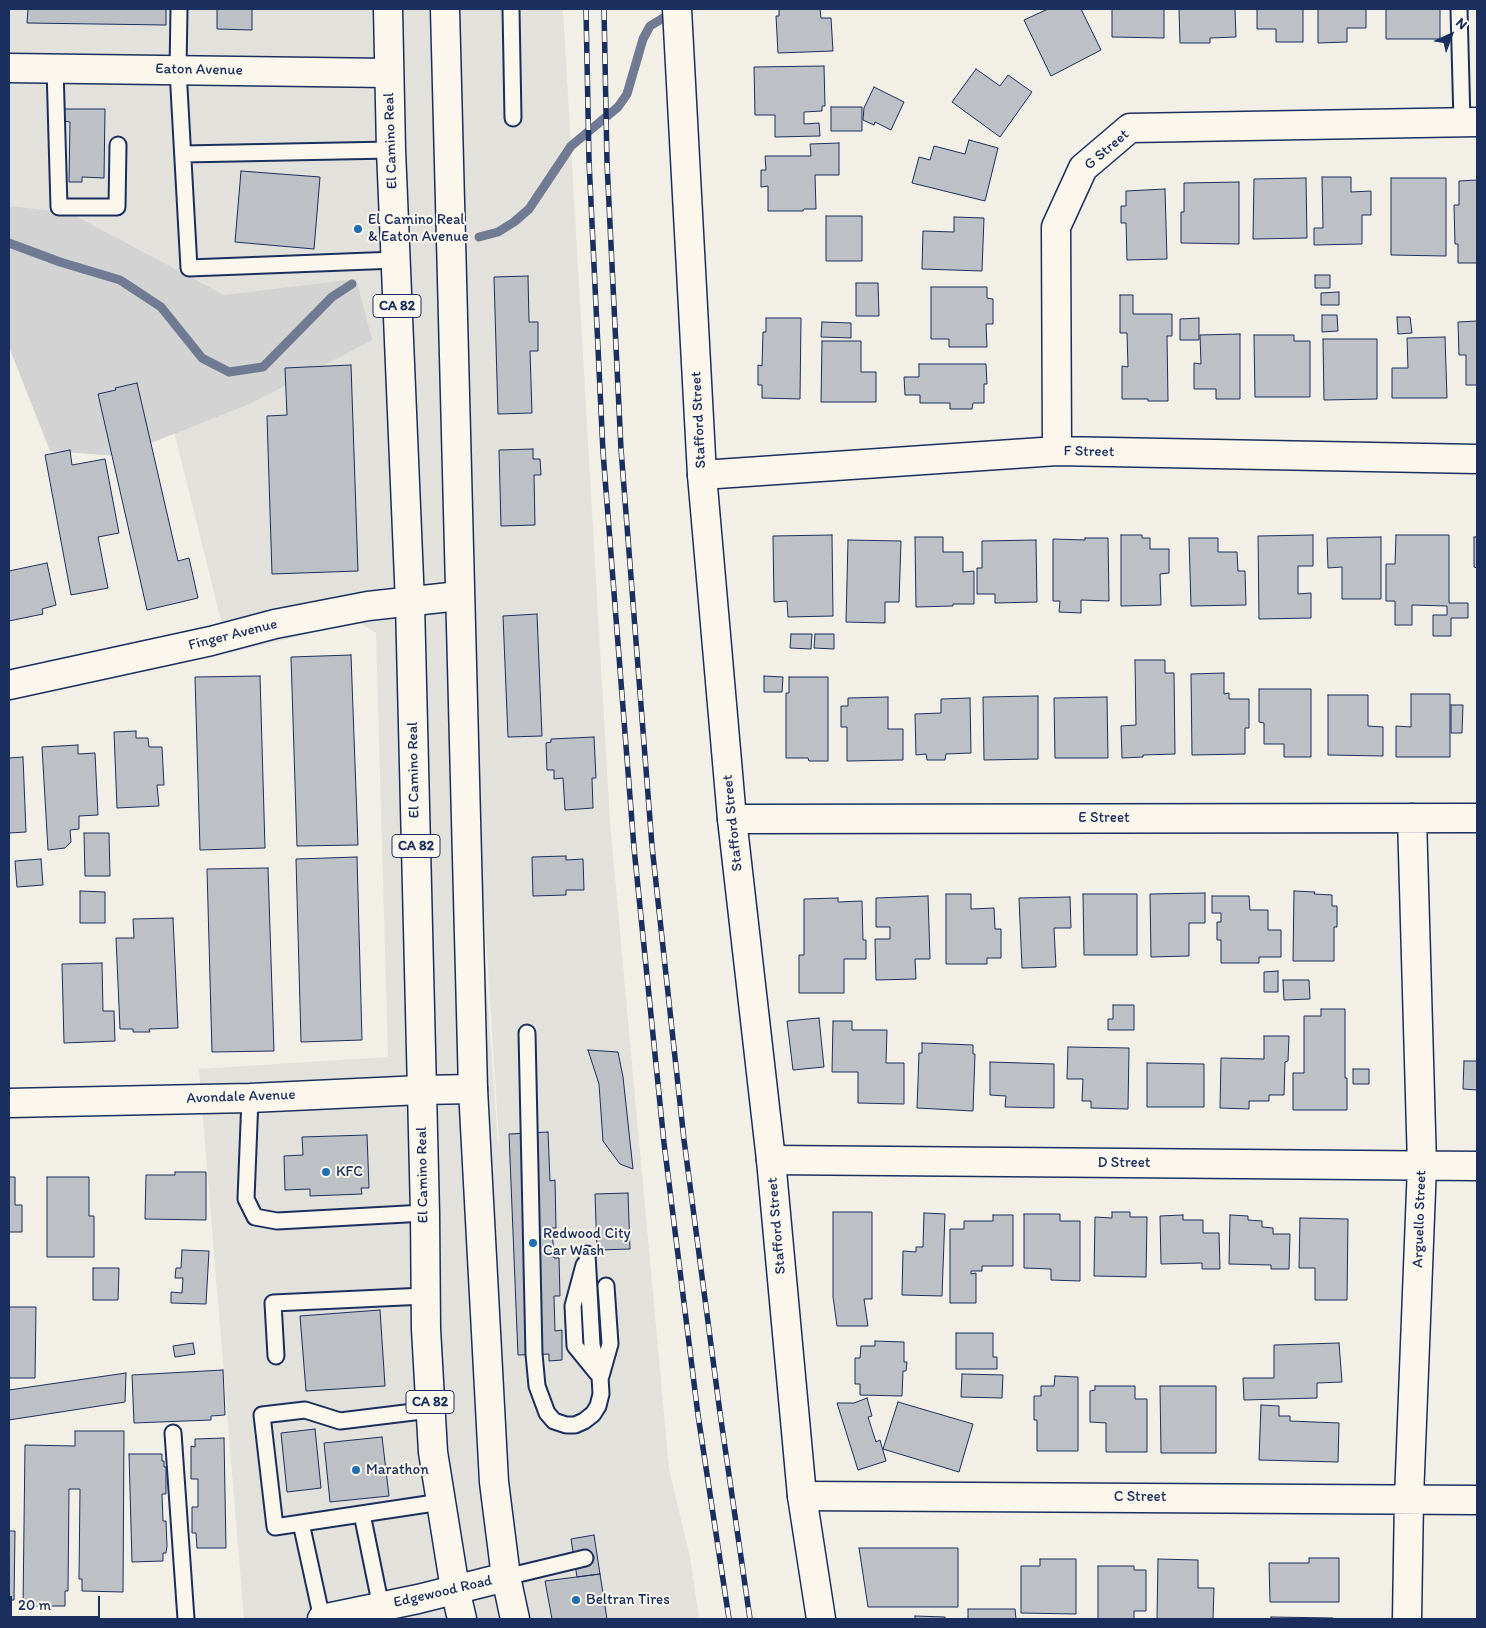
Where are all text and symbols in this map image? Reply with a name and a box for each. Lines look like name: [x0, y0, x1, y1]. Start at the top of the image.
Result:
north arrow: [1426, 10, 1476, 60]
text: N: [1452, 14, 1471, 33]
street label: Eaton Avenue: [155, 60, 243, 80]
street label: El Camino Real: [380, 92, 402, 190]
street label: G Street: [1081, 126, 1133, 174]
place label: El Camino Real & Eaton Avenue: [368, 211, 469, 246]
marker: El Camino Real & Eaton Avenue: [352, 223, 364, 235]
road number: CA 82: [373, 294, 421, 318]
street label: Stafford Street: [687, 371, 711, 469]
street label: F Street: [1063, 443, 1115, 461]
street label: Finger Avenue: [187, 615, 279, 655]
street label: El Camino Real: [404, 722, 424, 818]
street label: Stafford Street: [719, 774, 747, 872]
street label: E Street: [1078, 809, 1130, 827]
road number: CA 82: [392, 834, 440, 858]
street label: Avondale Avenue: [186, 1086, 296, 1108]
street label: El Camino Real: [413, 1127, 433, 1223]
street label: D Street: [1098, 1154, 1150, 1172]
place label: KFC: [336, 1163, 363, 1181]
marker: KFC: [320, 1166, 332, 1178]
street label: Arguello Street: [1409, 1170, 1431, 1268]
street label: Stafford Street: [764, 1177, 790, 1275]
place label: Redwood City Car Wash: [543, 1225, 631, 1260]
marker: Redwood City Car Wash: [527, 1237, 539, 1249]
road number: CA 82: [406, 1390, 454, 1414]
place label: Marathon: [366, 1461, 429, 1479]
marker: Marathon: [350, 1464, 362, 1476]
street label: C Street: [1114, 1488, 1166, 1506]
street label: Edgewood Road: [392, 1572, 494, 1612]
scale bar: [12, 1586, 102, 1618]
place label: Beltran Tires: [586, 1591, 670, 1609]
marker: Beltran Tires: [570, 1594, 582, 1606]
text: 20 m: [18, 1596, 51, 1614]

